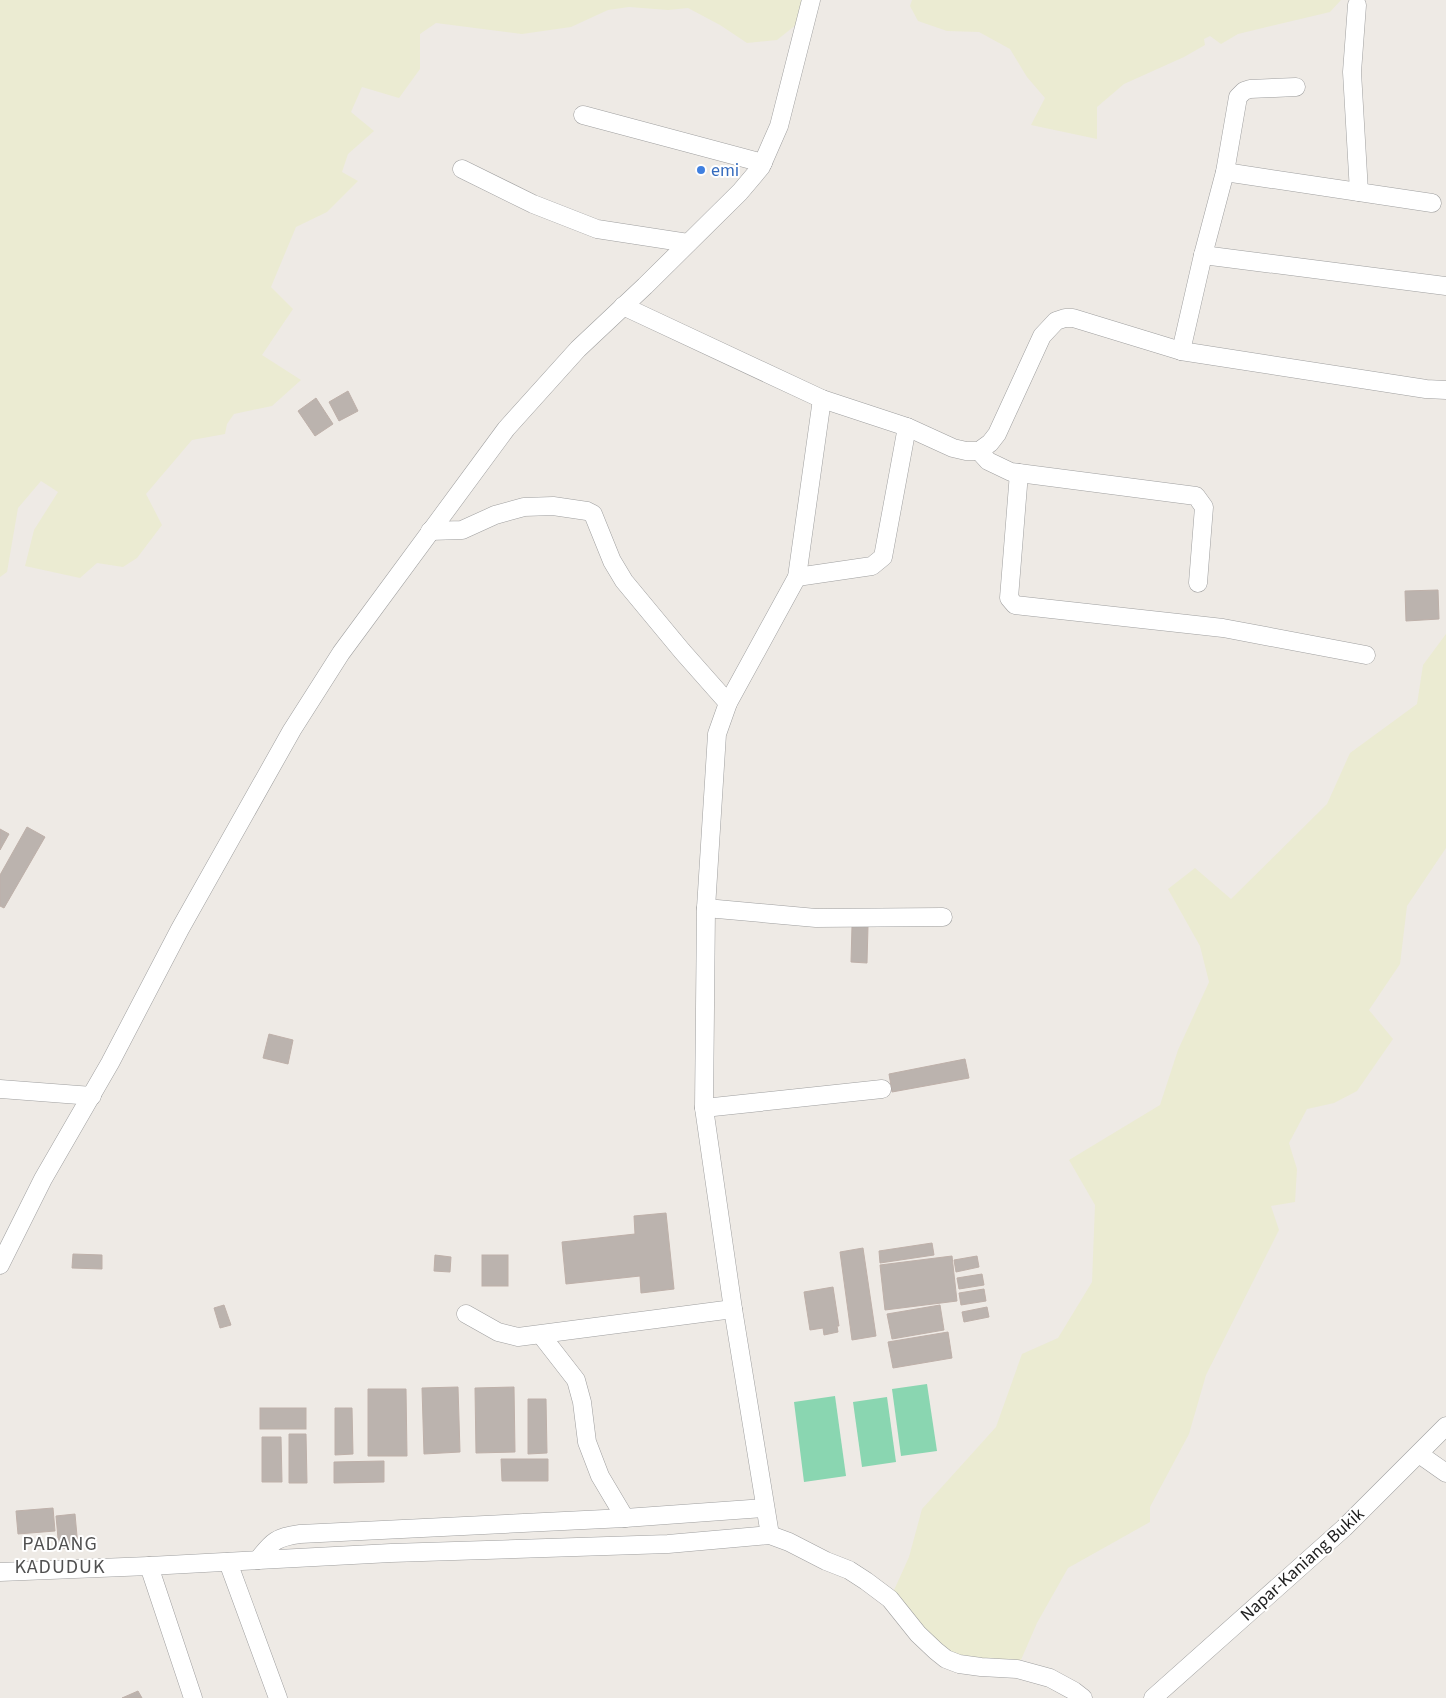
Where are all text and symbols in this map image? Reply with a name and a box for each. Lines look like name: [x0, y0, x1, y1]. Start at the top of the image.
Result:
place label: emi: [711, 158, 739, 183]
marker: emi: [695, 164, 707, 176]
street label: Napar-Kaniang Bukik: [1235, 1502, 1370, 1627]
district label: PADANG KADUDUK: [14, 1530, 106, 1581]

